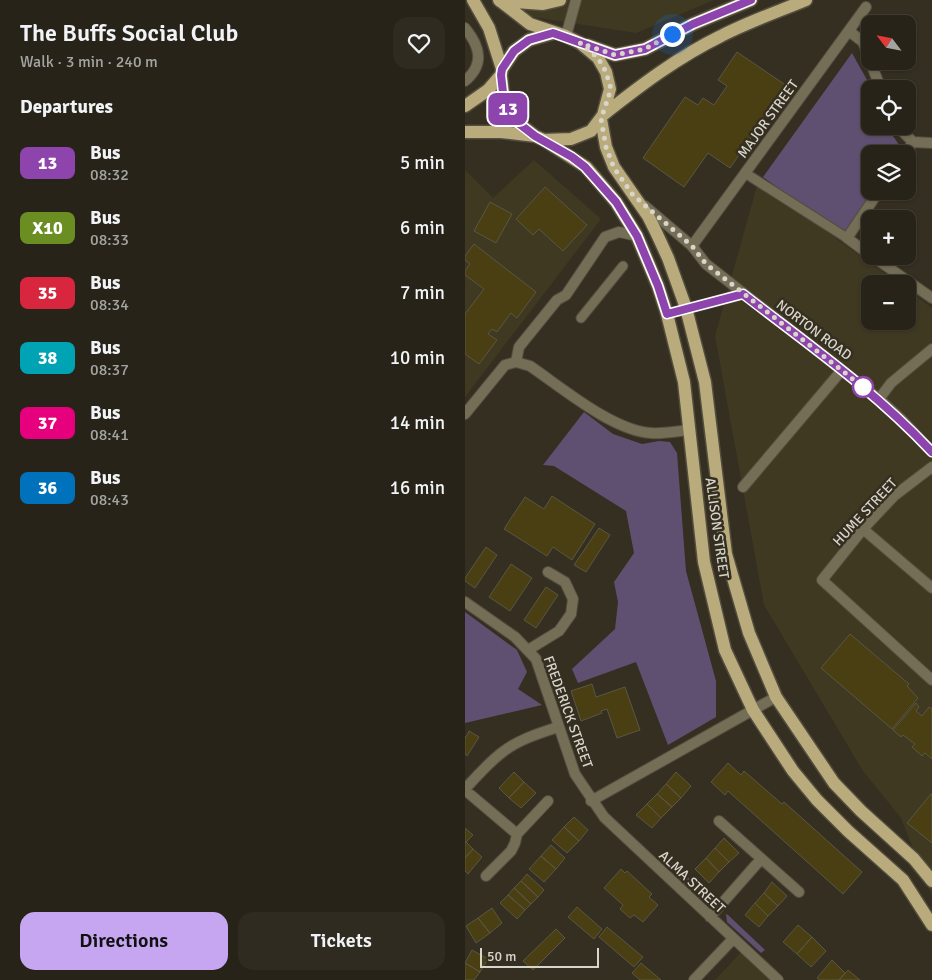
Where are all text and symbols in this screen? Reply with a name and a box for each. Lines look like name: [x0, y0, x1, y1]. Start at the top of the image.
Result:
north arrow: [861, 15, 916, 70]
map controls: [861, 15, 916, 330]
button: heart: [393, 17, 445, 69]
text: The Buffs Social Club: [20, 18, 238, 48]
your location: [660, 22, 685, 47]
text: Walk · 3 min · 240 m: [20, 52, 158, 72]
street label: MAJOR STREET: [734, 77, 802, 161]
button: locate: [861, 80, 916, 135]
line badge: 13: [485, 93, 531, 125]
text: Departures: [20, 95, 113, 119]
text: 13: [498, 98, 518, 120]
text: Bus: [90, 141, 121, 165]
button: layers: [861, 145, 916, 200]
text: 5 min: [400, 151, 445, 175]
text: 13: [38, 152, 57, 174]
text: 08:32: [90, 165, 129, 185]
text: Bus: [90, 206, 121, 230]
button: +: [861, 210, 916, 265]
text: 6 min: [400, 216, 445, 240]
text: X10: [32, 217, 63, 239]
text: 08:33: [90, 230, 129, 250]
text: Bus: [90, 271, 121, 295]
button: −: [861, 275, 916, 330]
text: 7 min: [400, 281, 445, 305]
text: 35: [38, 282, 57, 304]
text: 08:34: [90, 295, 129, 315]
street label: NORTON ROAD: [773, 296, 855, 364]
text: Bus: [90, 336, 121, 360]
text: 10 min: [390, 346, 445, 370]
text: 38: [38, 347, 57, 369]
text: 08:37: [90, 360, 129, 380]
unlabelled marker: [852, 376, 874, 398]
text: Bus: [90, 401, 121, 425]
text: 14 min: [390, 411, 445, 435]
text: 37: [38, 412, 57, 434]
text: 08:41: [90, 425, 129, 445]
text: Bus: [90, 466, 121, 490]
street label: HUME STREET: [829, 474, 901, 549]
text: 16 min: [390, 476, 445, 500]
street label: ALLISON STREET: [701, 476, 733, 580]
text: 36: [38, 477, 57, 499]
text: 08:43: [90, 490, 129, 510]
street label: FREDERICK STREET: [540, 653, 596, 771]
street label: ALMA STREET: [655, 847, 729, 917]
button: Directions: [20, 912, 228, 970]
button: Tickets: [238, 912, 445, 970]
scale bar: [480, 945, 599, 968]
text: 50 m: [487, 948, 516, 965]

